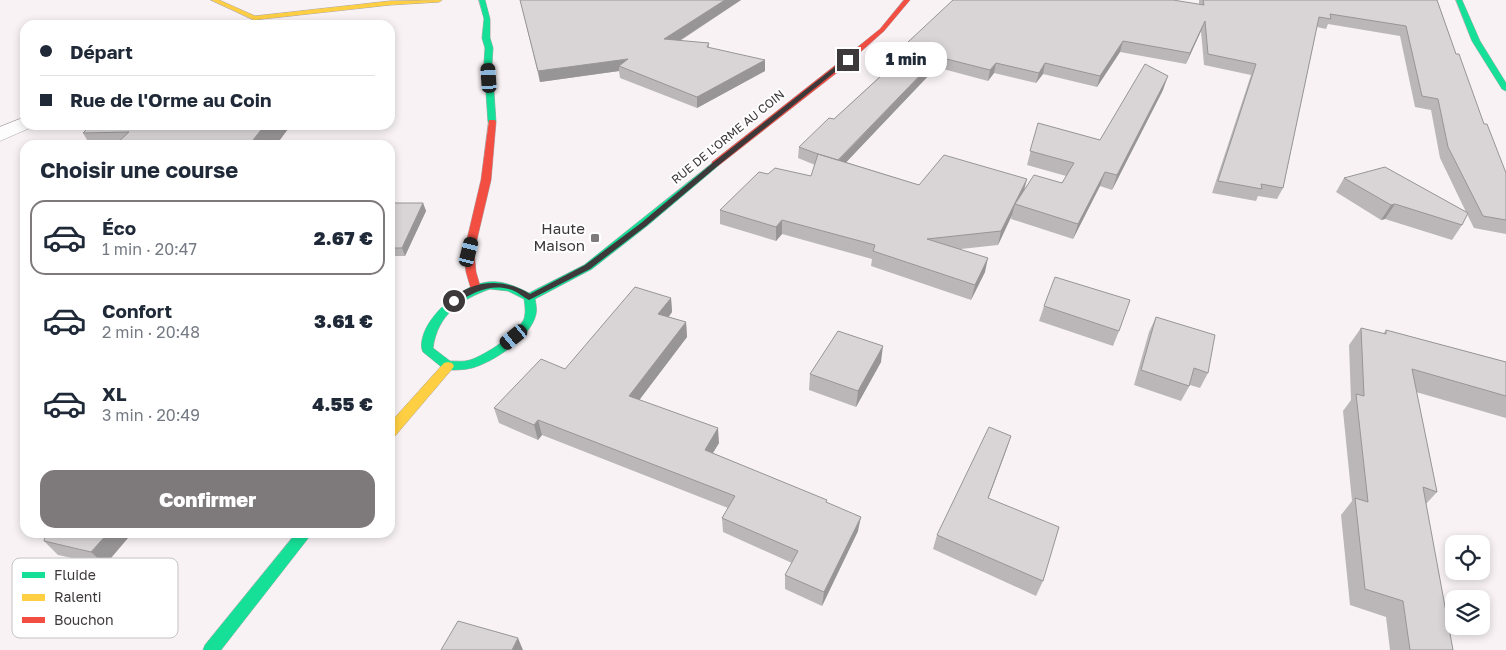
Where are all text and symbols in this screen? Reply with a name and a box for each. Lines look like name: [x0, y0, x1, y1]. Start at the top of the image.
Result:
text: Départ: [70, 40, 133, 63]
callout: 1 min: [866, 42, 948, 78]
route end: [837, 49, 859, 71]
text: 1 min: [886, 49, 926, 69]
car: [480, 63, 497, 93]
street label: RUE DE L'ORME AU COIN: [668, 86, 787, 187]
text: Rue de l'Orme au Coin: [70, 88, 271, 111]
text: Choisir une course: [40, 156, 238, 183]
icon: car: [42, 215, 87, 260]
text: Éco: [102, 216, 136, 239]
place label: Haute Maison: [533, 219, 585, 254]
text: 2.67 €: [314, 226, 373, 249]
marker: Haute Maison: [589, 232, 601, 244]
car: [458, 236, 479, 268]
text: 1 min · 20:47: [102, 239, 197, 259]
route start: [443, 290, 465, 312]
icon: car: [42, 298, 87, 343]
text: Confort: [102, 299, 172, 322]
text: 3.61 €: [314, 309, 373, 332]
text: 2 min · 20:48: [102, 322, 200, 342]
car: [497, 322, 530, 352]
icon: car: [42, 381, 87, 426]
text: XL: [102, 382, 127, 405]
text: 4.55 €: [312, 392, 373, 415]
text: 3 min · 20:49: [102, 405, 200, 425]
button: Confirmer: [40, 470, 375, 528]
map controls: [1445, 535, 1490, 635]
button: locate: [1445, 535, 1490, 580]
legend: [12, 558, 178, 638]
text: Fluide: [54, 566, 96, 583]
text: Ralenti: [54, 588, 102, 605]
button: layers: [1445, 590, 1490, 635]
text: Bouchon: [54, 611, 114, 628]

